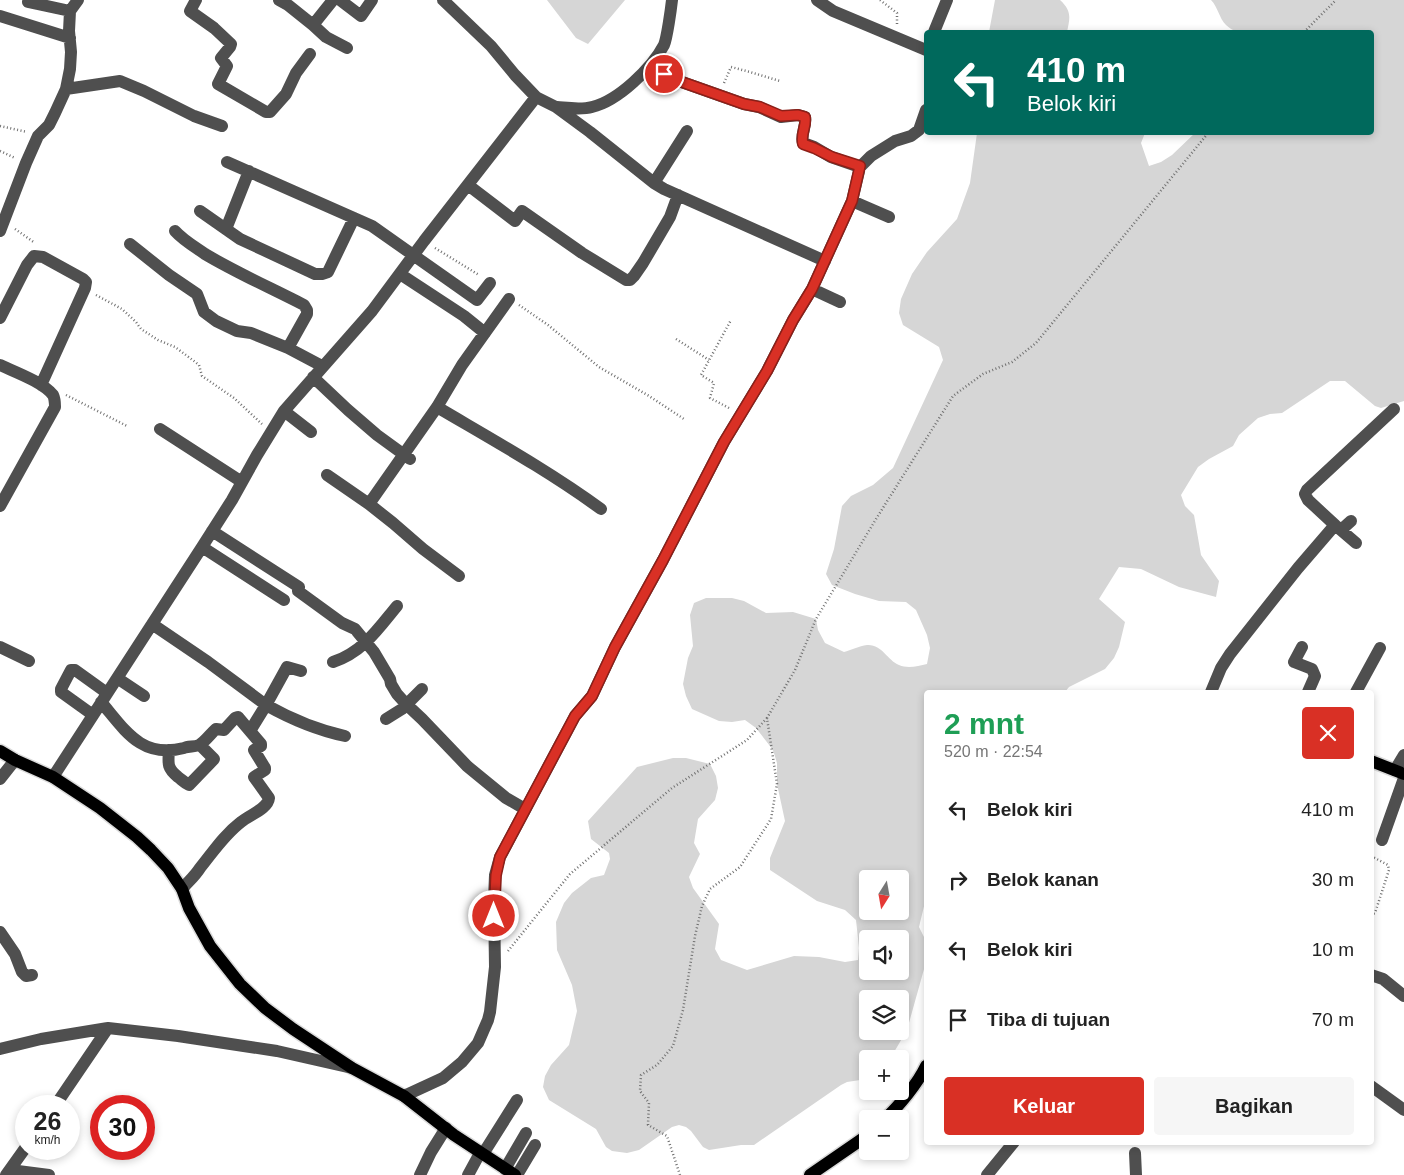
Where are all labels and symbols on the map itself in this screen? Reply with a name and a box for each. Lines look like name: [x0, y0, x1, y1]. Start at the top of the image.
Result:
pin: [643, 53, 685, 95]
north arrow: [859, 870, 909, 920]
position arrow: [467, 889, 519, 941]
speed limit sign: 30: [90, 1095, 155, 1160]

